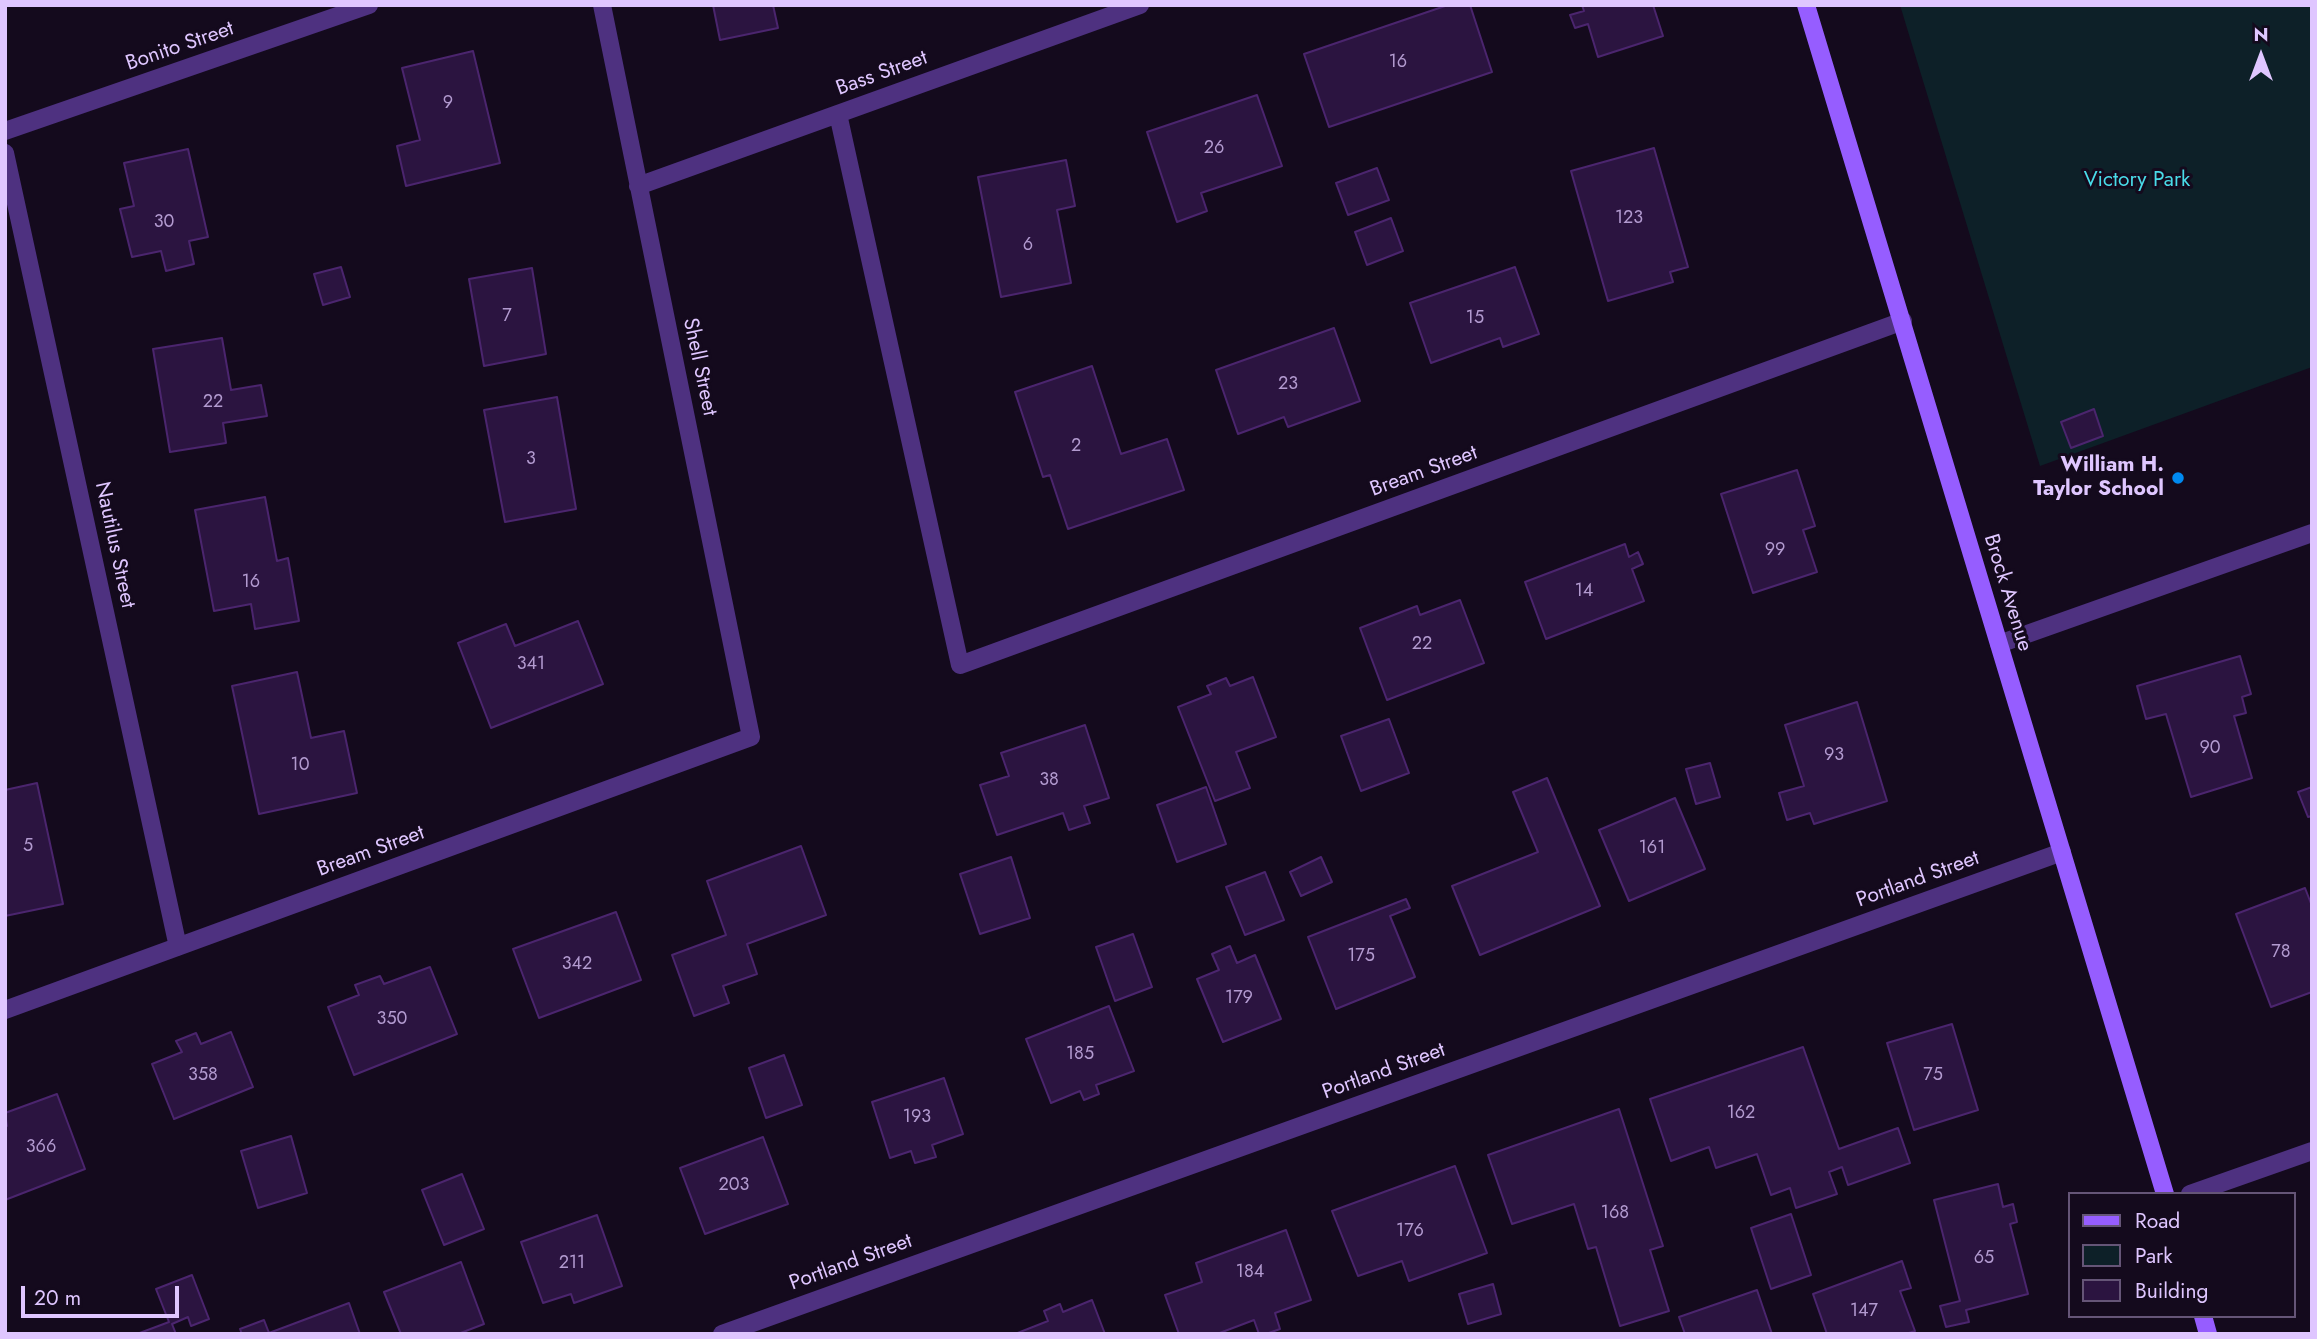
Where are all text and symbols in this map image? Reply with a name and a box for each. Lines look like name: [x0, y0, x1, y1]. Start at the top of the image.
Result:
street label: Bonito Street: [123, 17, 237, 77]
north arrow: [2226, 21, 2296, 91]
text: N: [2253, 21, 2269, 48]
street label: Bass Street: [833, 46, 931, 102]
house number: 16: [1389, 52, 1407, 74]
house number: 9: [443, 93, 453, 115]
house number: 26: [1204, 138, 1224, 160]
park label: Victory Park: [2084, 168, 2190, 194]
house number: 123: [1615, 208, 1643, 230]
house number: 30: [154, 212, 174, 234]
house number: 6: [1023, 235, 1033, 257]
house number: 7: [502, 306, 512, 328]
house number: 15: [1466, 308, 1484, 330]
street label: Shell Street: [676, 316, 722, 418]
house number: 23: [1278, 374, 1298, 396]
house number: 22: [203, 392, 223, 414]
house number: 2: [1071, 436, 1081, 458]
street label: Bream Street: [1367, 441, 1481, 503]
house number: 3: [526, 449, 536, 471]
place label: William H. Taylor School: [2033, 453, 2164, 503]
marker: William H. Taylor School: [2170, 470, 2186, 486]
street label: Nautilus Street: [88, 479, 140, 611]
street label: Brock Avenue: [1977, 531, 2037, 655]
house number: 99: [1765, 540, 1785, 562]
house number: 16: [242, 572, 260, 594]
house number: 14: [1575, 581, 1593, 603]
house number: 22: [1412, 634, 1432, 656]
house number: 341: [517, 654, 545, 676]
house number: 90: [2199, 738, 2221, 760]
house number: 93: [1824, 745, 1844, 767]
house number: 10: [291, 755, 309, 777]
house number: 38: [1039, 770, 1059, 792]
street label: Bream Street: [314, 821, 428, 883]
house number: 5: [23, 836, 33, 858]
house number: 161: [1639, 838, 1665, 860]
street label: Portland Street: [1853, 846, 1983, 914]
house number: 78: [2271, 942, 2291, 964]
house number: 175: [1347, 946, 1375, 968]
house number: 342: [562, 954, 592, 976]
house number: 179: [1225, 988, 1253, 1010]
house number: 350: [377, 1009, 407, 1031]
street label: Portland Street: [1319, 1038, 1449, 1106]
house number: 185: [1066, 1044, 1094, 1066]
house number: 358: [188, 1065, 218, 1087]
house number: 75: [1923, 1065, 1943, 1087]
house number: 162: [1727, 1103, 1755, 1125]
house number: 193: [903, 1107, 931, 1129]
house number: 366: [26, 1137, 56, 1159]
house number: 203: [719, 1175, 749, 1197]
legend: [2068, 1192, 2296, 1318]
house number: 168: [1601, 1203, 1629, 1225]
text: Road: [2135, 1206, 2180, 1236]
house number: 176: [1396, 1221, 1424, 1243]
street label: Portland Street: [786, 1229, 916, 1297]
text: Park: [2135, 1241, 2172, 1271]
house number: 65: [1974, 1248, 1994, 1270]
house number: 211: [559, 1253, 585, 1275]
house number: 184: [1236, 1262, 1264, 1284]
scale bar: [24, 1272, 182, 1316]
text: Building: [2135, 1276, 2208, 1306]
text: 20 m: [34, 1283, 81, 1313]
house number: 147: [1850, 1301, 1878, 1323]

